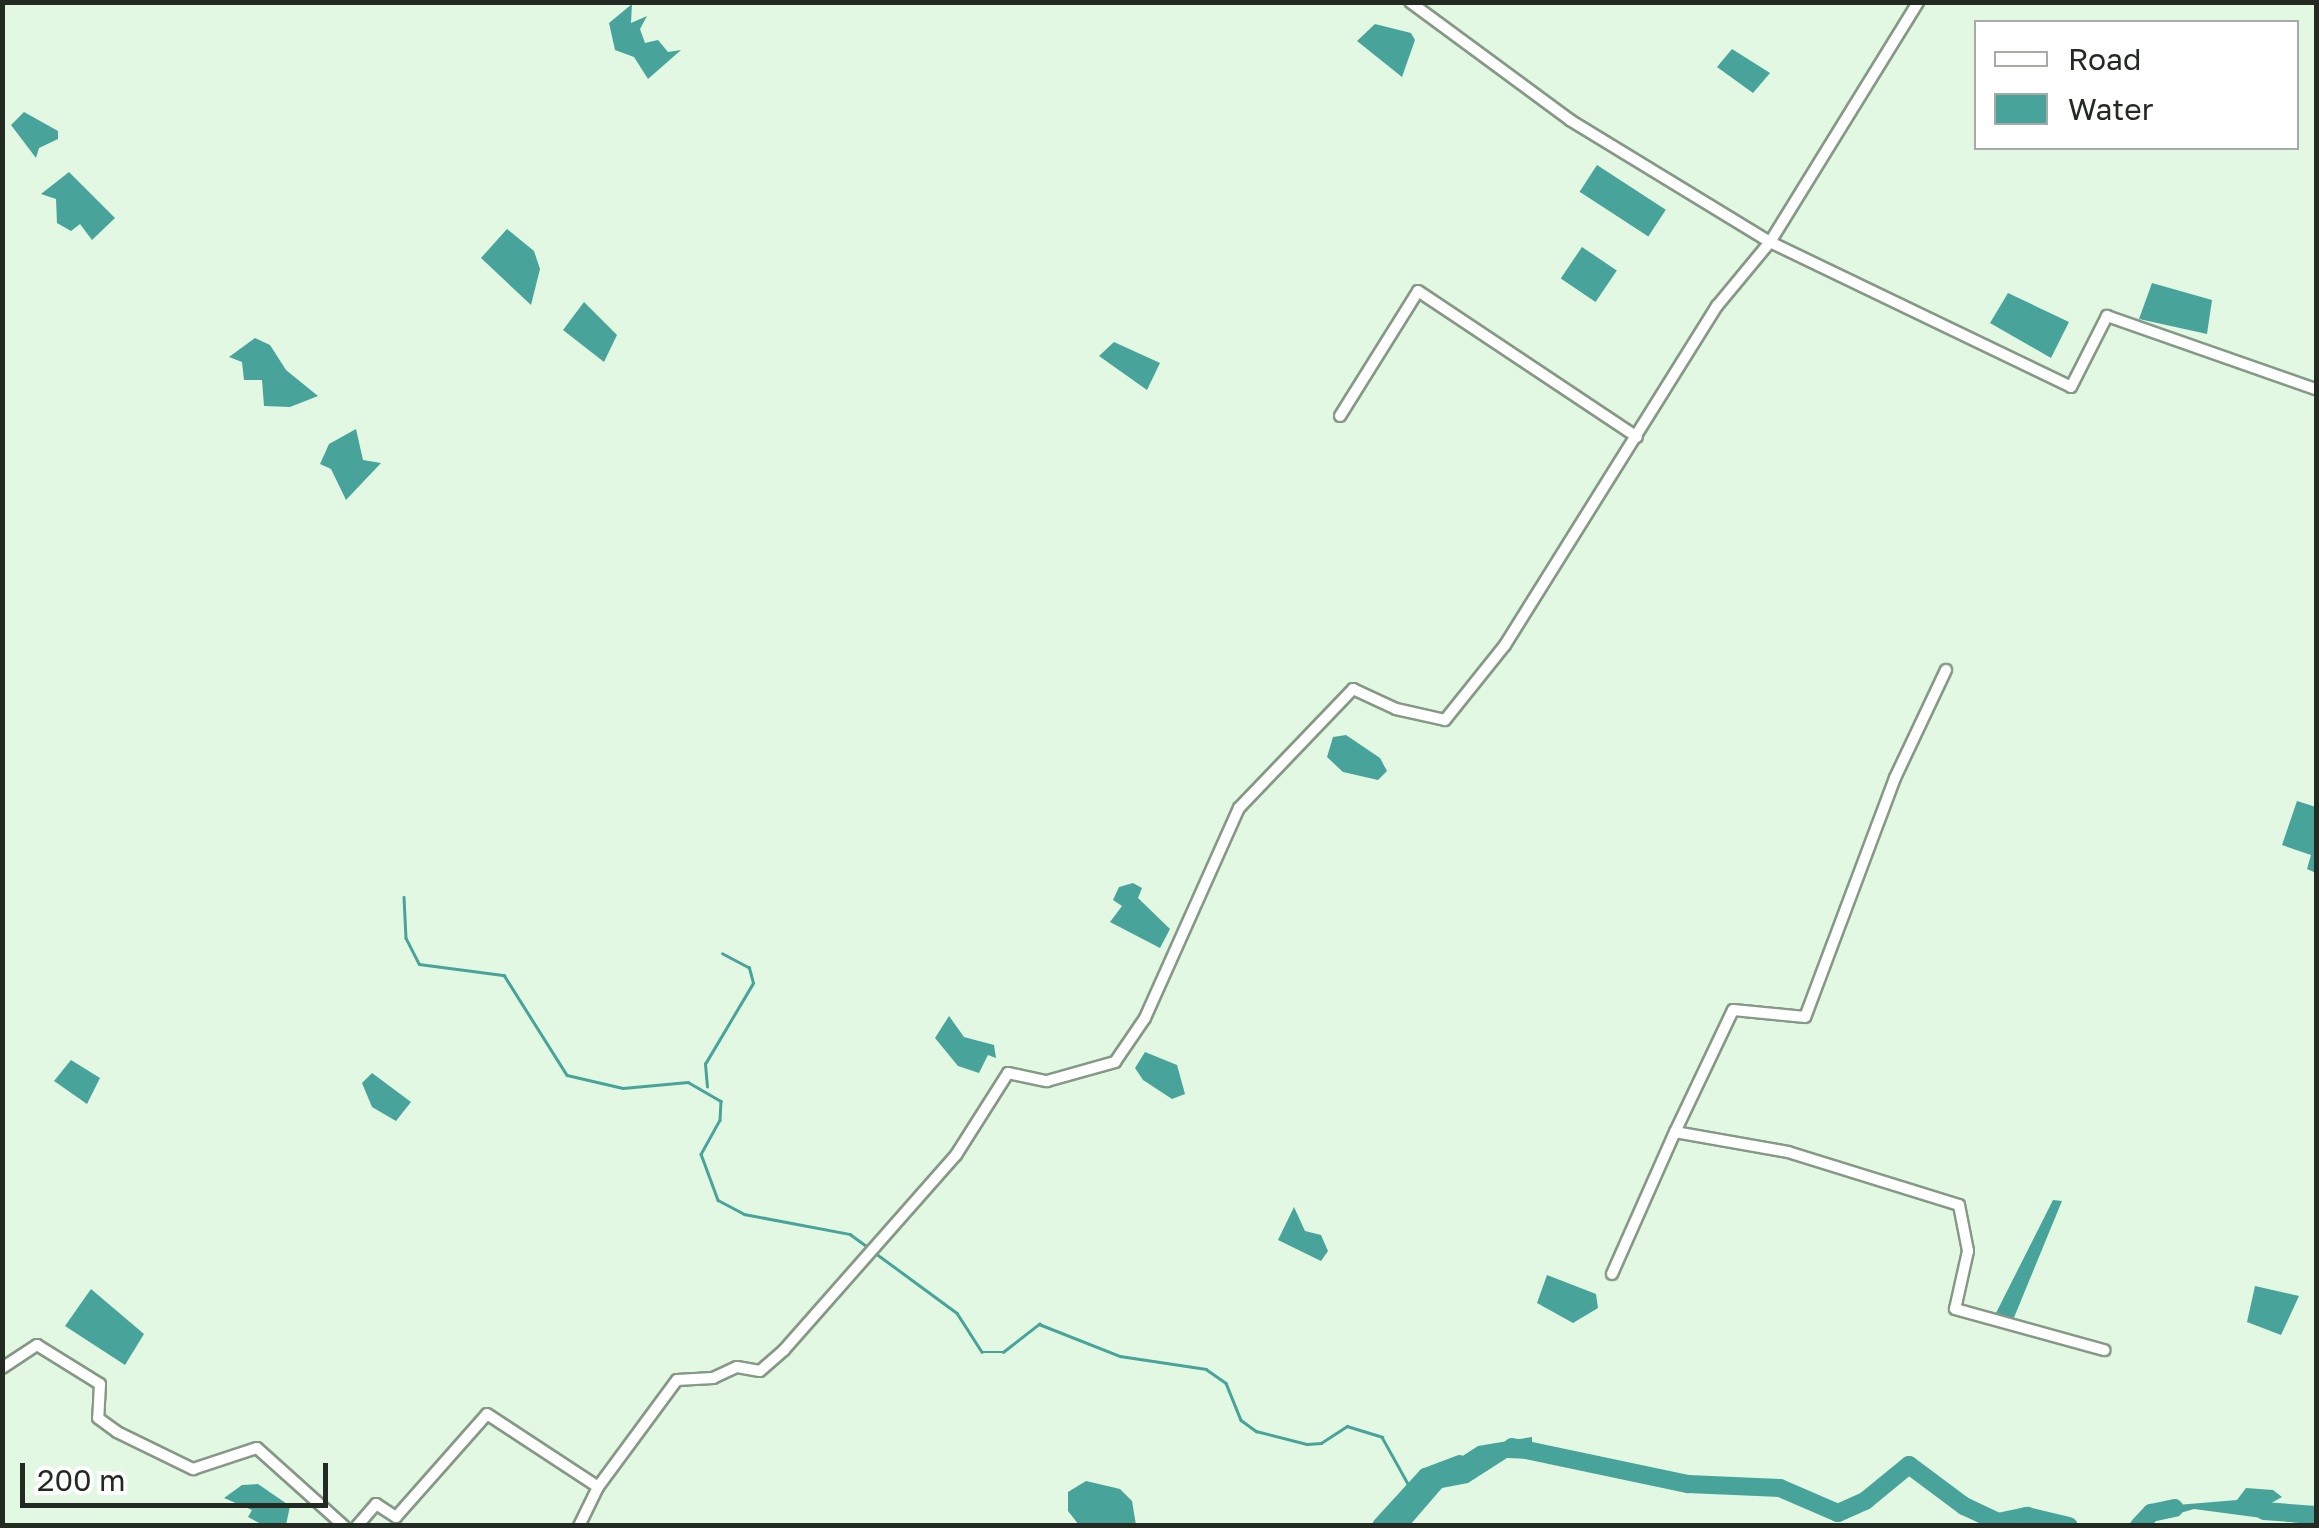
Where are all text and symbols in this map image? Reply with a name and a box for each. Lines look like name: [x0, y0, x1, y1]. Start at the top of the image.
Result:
legend: [1974, 20, 2299, 150]
text: Road: [2068, 41, 2142, 77]
text: Water: [2068, 91, 2153, 127]
scale bar: [25, 1443, 332, 1505]
text: 200 m: [37, 1462, 126, 1498]

